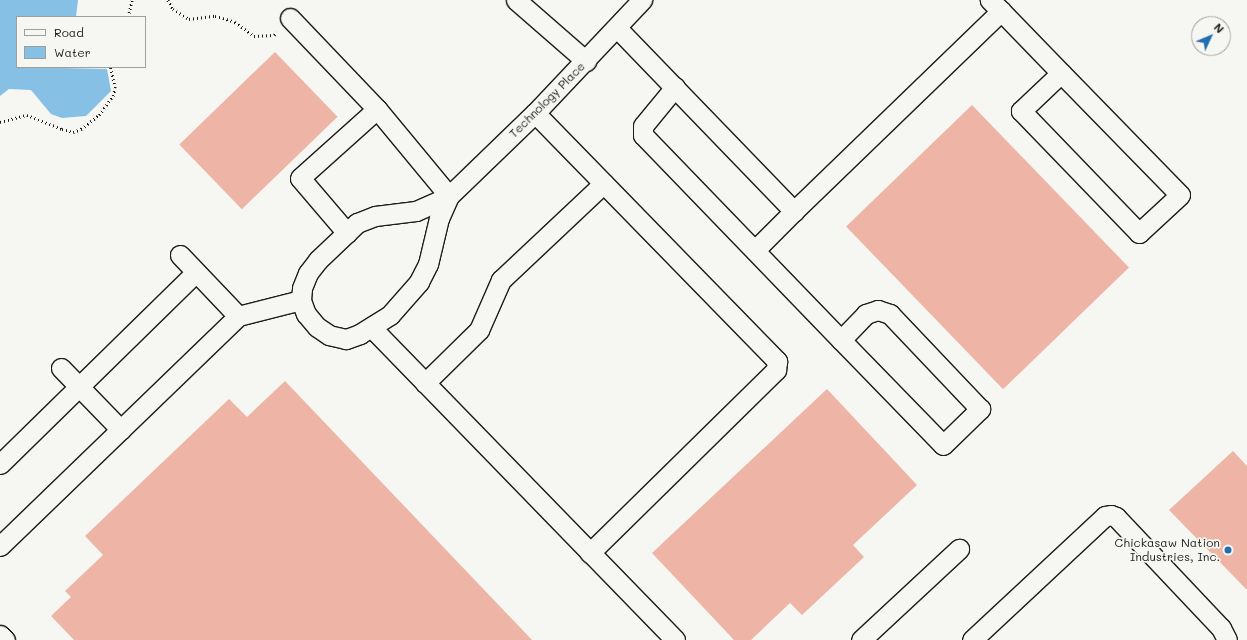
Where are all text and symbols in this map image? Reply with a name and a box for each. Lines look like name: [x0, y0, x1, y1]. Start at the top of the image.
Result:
legend: [16, 16, 146, 68]
north arrow: [1191, 16, 1231, 56]
text: N: [1211, 20, 1228, 36]
text: Road: [54, 24, 84, 40]
text: Water: [54, 44, 91, 60]
street label: Technology Place: [506, 59, 588, 141]
place label: Chickasaw Nation Industries, Inc.: [1115, 536, 1220, 564]
marker: Chickasaw Nation Industries, Inc.: [1223, 545, 1233, 555]

